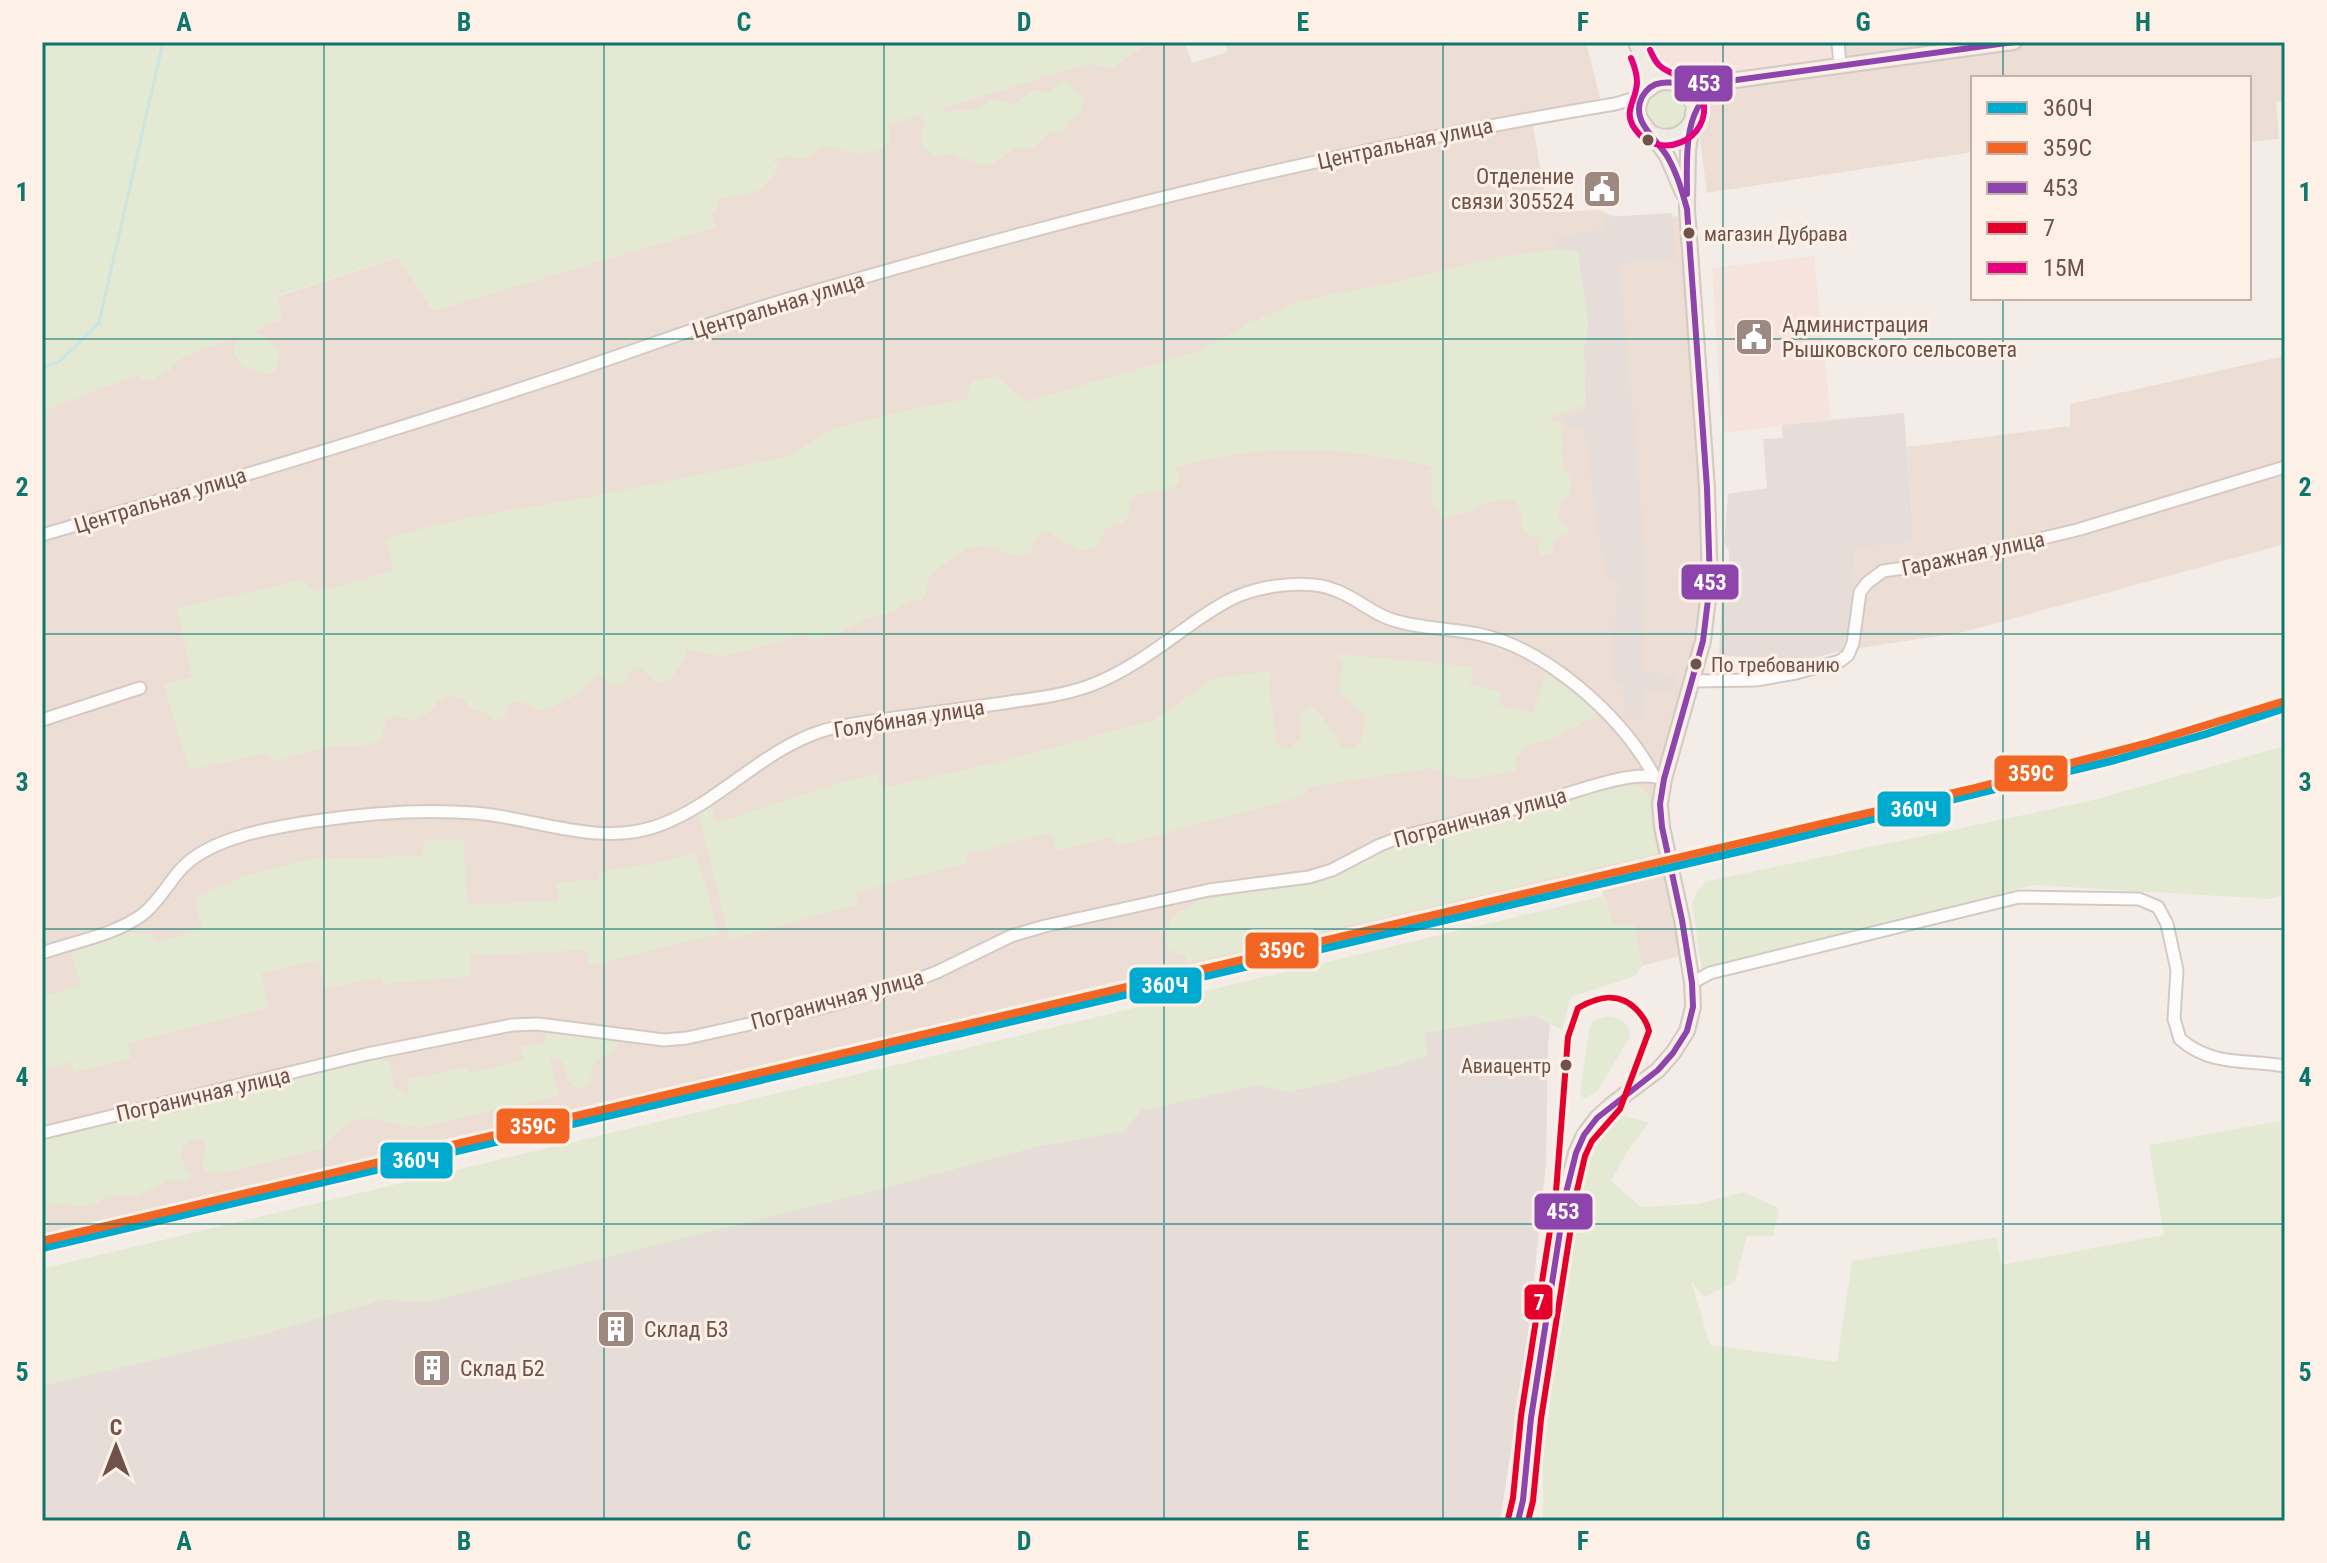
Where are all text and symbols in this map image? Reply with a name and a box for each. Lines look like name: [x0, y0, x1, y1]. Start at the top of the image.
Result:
text: A: [176, 7, 192, 37]
text: B: [457, 7, 471, 37]
text: C: [737, 7, 752, 37]
text: D: [1017, 7, 1031, 37]
text: E: [1297, 7, 1310, 37]
text: F: [1577, 7, 1589, 37]
text: G: [1855, 7, 1871, 37]
text: H: [2135, 7, 2151, 37]
line badge: 453: [1673, 64, 1734, 103]
text: 453: [1687, 71, 1721, 96]
legend: [1971, 76, 2251, 300]
text: 360Ч: [2043, 94, 2093, 122]
street label: Центральная улица: [1315, 113, 1495, 174]
unlabelled marker: [1640, 132, 1656, 148]
text: 359С: [2043, 134, 2092, 162]
place label: Отделение связи 305524: [1451, 164, 1574, 214]
public building icon: Отделение связи 305524: [1581, 168, 1623, 210]
text: 453: [2043, 174, 2079, 202]
text: 1: [15, 177, 29, 207]
text: 1: [2298, 177, 2312, 207]
text: 7: [2043, 214, 2055, 242]
place label: магазин Дубрава: [1704, 222, 1848, 246]
marker: магазин Дубрава: [1681, 225, 1697, 241]
text: 15М: [2043, 254, 2085, 282]
street label: Центральная улица: [689, 267, 867, 344]
place label: Администрация Рышковского сельсовета: [1782, 312, 2017, 362]
public building icon: Администрация Рышковского сельсовета: [1733, 316, 1775, 358]
street label: Центральная улица: [71, 462, 249, 539]
text: 2: [15, 472, 29, 502]
text: 2: [2298, 472, 2312, 502]
street label: Гаражная улица: [1899, 526, 2047, 581]
line badge: 453: [1680, 563, 1740, 601]
text: 453: [1693, 570, 1727, 595]
place label: По требованию: [1711, 653, 1840, 677]
marker: По требованию: [1688, 656, 1704, 672]
street label: Голубиная улица: [832, 694, 986, 743]
line badge: 359С: [1993, 754, 2069, 793]
text: 359С: [2008, 761, 2054, 786]
text: 3: [15, 767, 29, 797]
text: 3: [2298, 767, 2312, 797]
street label: Пограничная улица: [1391, 782, 1569, 853]
line badge: 360Ч: [1876, 790, 1952, 828]
text: 360Ч: [1891, 797, 1937, 822]
line badge: 359С: [1244, 931, 1320, 970]
text: 359С: [1259, 938, 1305, 963]
street label: Пограничная улица: [748, 964, 926, 1035]
line badge: 360Ч: [1128, 966, 1203, 1005]
text: 360Ч: [1142, 973, 1188, 998]
place label: Авиацентр: [1461, 1054, 1551, 1078]
marker: Авиацентр: [1558, 1057, 1574, 1073]
text: 4: [15, 1062, 29, 1092]
street label: Пограничная улица: [114, 1062, 293, 1127]
text: 4: [2298, 1062, 2312, 1092]
line badge: 359С: [495, 1107, 571, 1145]
text: 359С: [510, 1114, 556, 1139]
line badge: 360Ч: [379, 1141, 454, 1180]
text: 360Ч: [393, 1148, 439, 1173]
line badge: 453: [1533, 1192, 1594, 1231]
text: 453: [1546, 1199, 1580, 1224]
line badge: 7: [1523, 1283, 1554, 1321]
text: 7: [1533, 1290, 1545, 1315]
building icon: Склад Б3: [595, 1308, 637, 1350]
place label: Склад Б3: [644, 1317, 729, 1342]
building icon: Склад Б2: [411, 1347, 453, 1389]
place label: Склад Б2: [460, 1356, 545, 1381]
text: 5: [15, 1357, 29, 1387]
text: 5: [2298, 1357, 2312, 1387]
north arrow: [76, 1407, 156, 1487]
text: С: [110, 1415, 122, 1440]
text: A: [176, 1526, 192, 1556]
text: B: [457, 1526, 471, 1556]
text: C: [737, 1526, 752, 1556]
text: D: [1017, 1526, 1031, 1556]
text: E: [1297, 1526, 1310, 1556]
text: F: [1577, 1526, 1589, 1556]
text: G: [1855, 1526, 1871, 1556]
text: H: [2135, 1526, 2151, 1556]

